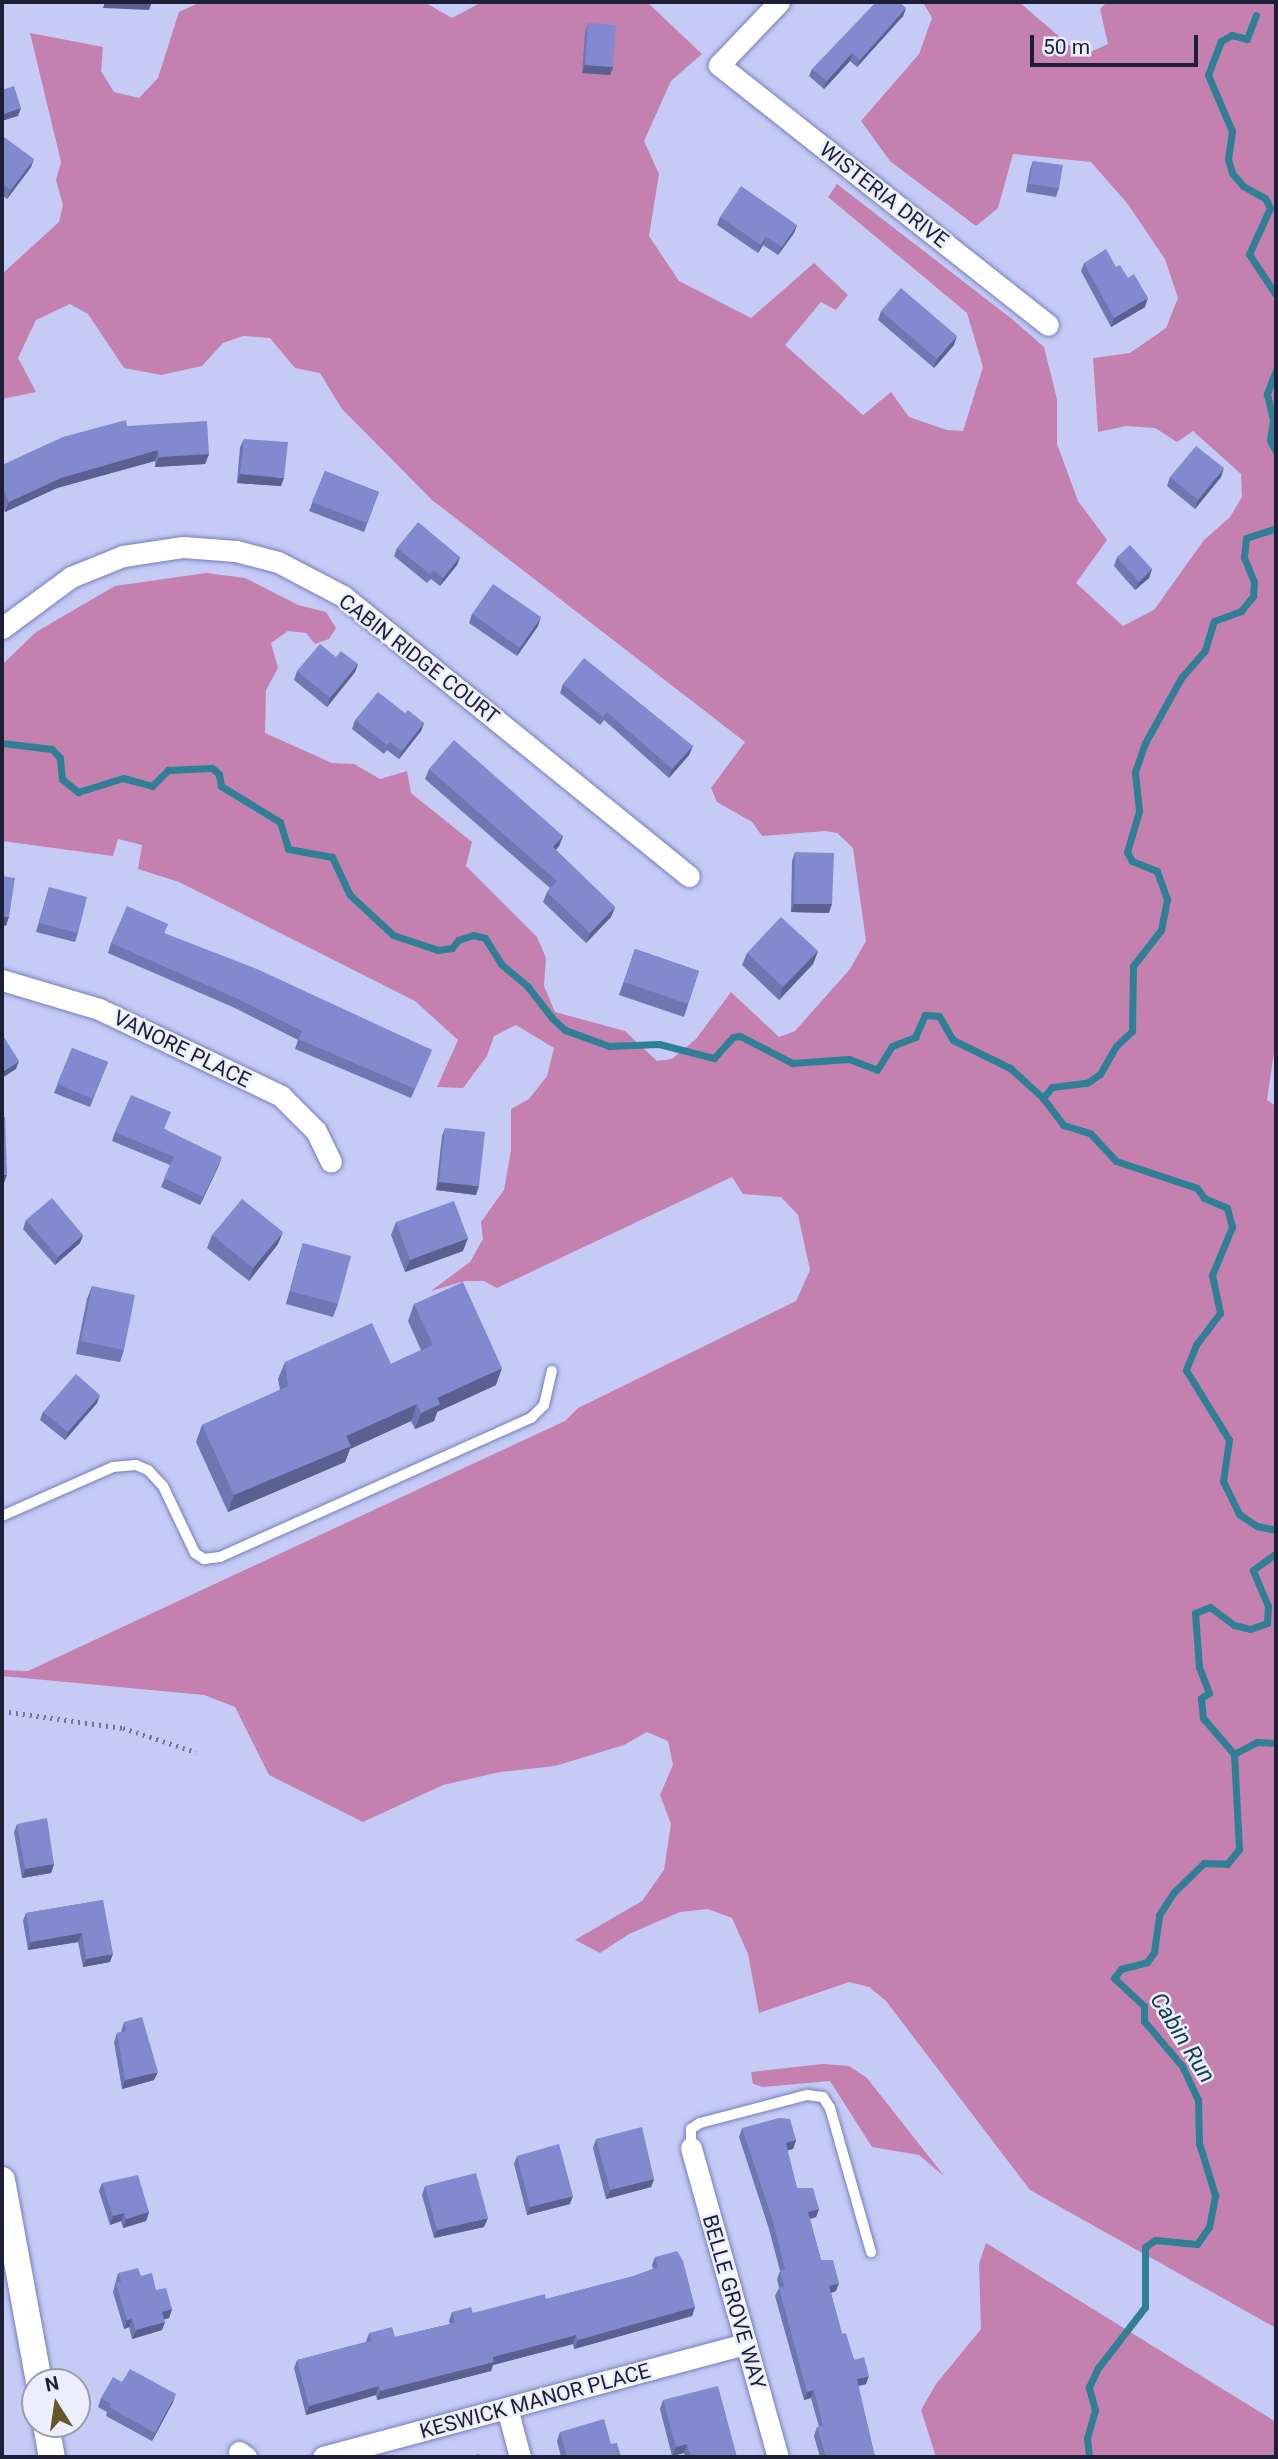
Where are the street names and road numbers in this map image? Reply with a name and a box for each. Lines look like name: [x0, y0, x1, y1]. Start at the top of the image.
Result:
street label: WISTERIA DRIVE: [814, 137, 954, 253]
street label: CABIN RIDGE COURT: [334, 589, 504, 729]
street label: VANORE PLACE: [109, 1005, 255, 1093]
street label: BELLE GROVE WAY: [697, 2212, 771, 2392]
street label: KESWICK MANOR PLACE: [417, 2358, 653, 2444]

